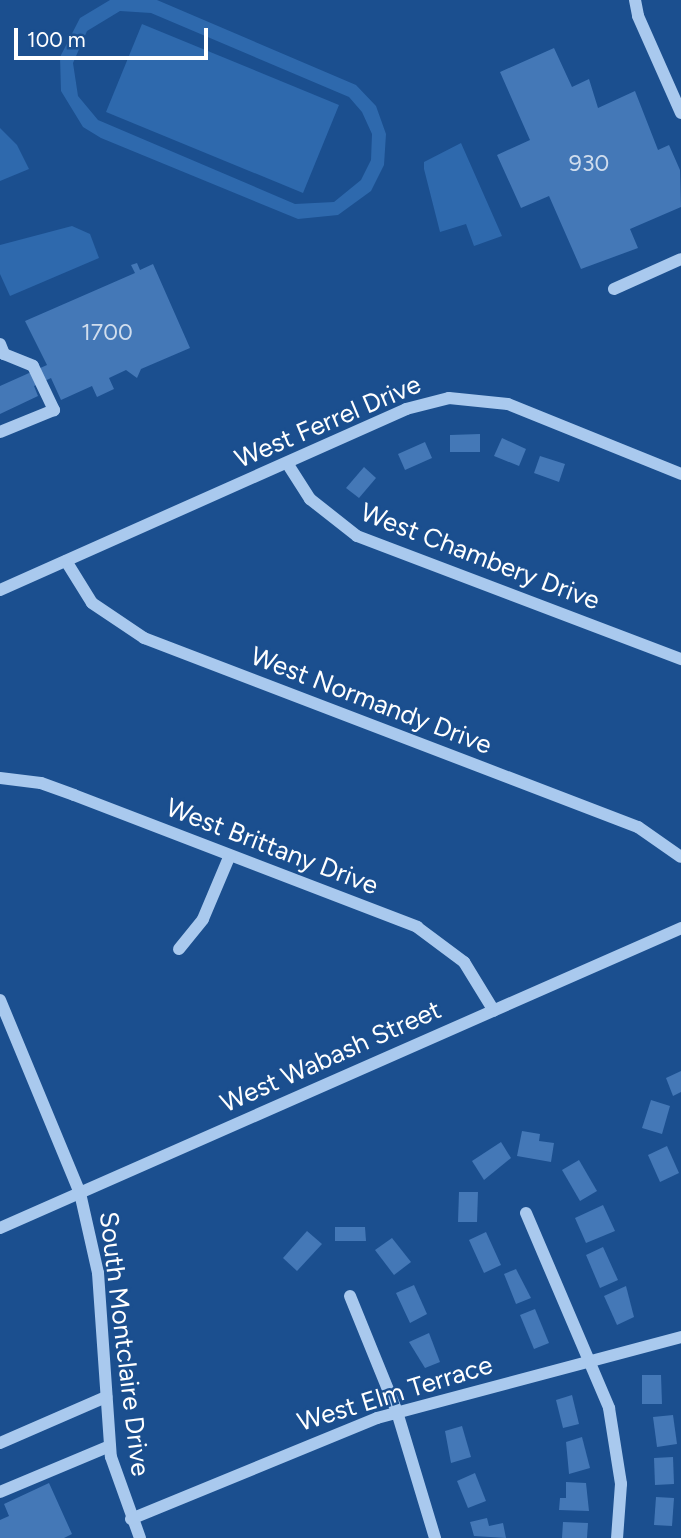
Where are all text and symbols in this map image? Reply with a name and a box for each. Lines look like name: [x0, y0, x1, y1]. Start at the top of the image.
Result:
scale bar: [18, 14, 212, 58]
text: 100 m: [27, 27, 86, 52]
house number: 930: [569, 149, 609, 177]
house number: 1700: [81, 318, 133, 346]
street label: West Ferrel Drive: [230, 369, 426, 475]
street label: West Chambery Drive: [356, 497, 604, 617]
street label: West Normandy Drive: [246, 641, 496, 761]
street label: West Brittany Drive: [162, 792, 382, 902]
street label: West Wabash Street: [216, 994, 446, 1120]
street label: South Montclaire Drive: [92, 1210, 156, 1478]
street label: West Elm Terrace: [294, 1350, 496, 1438]

